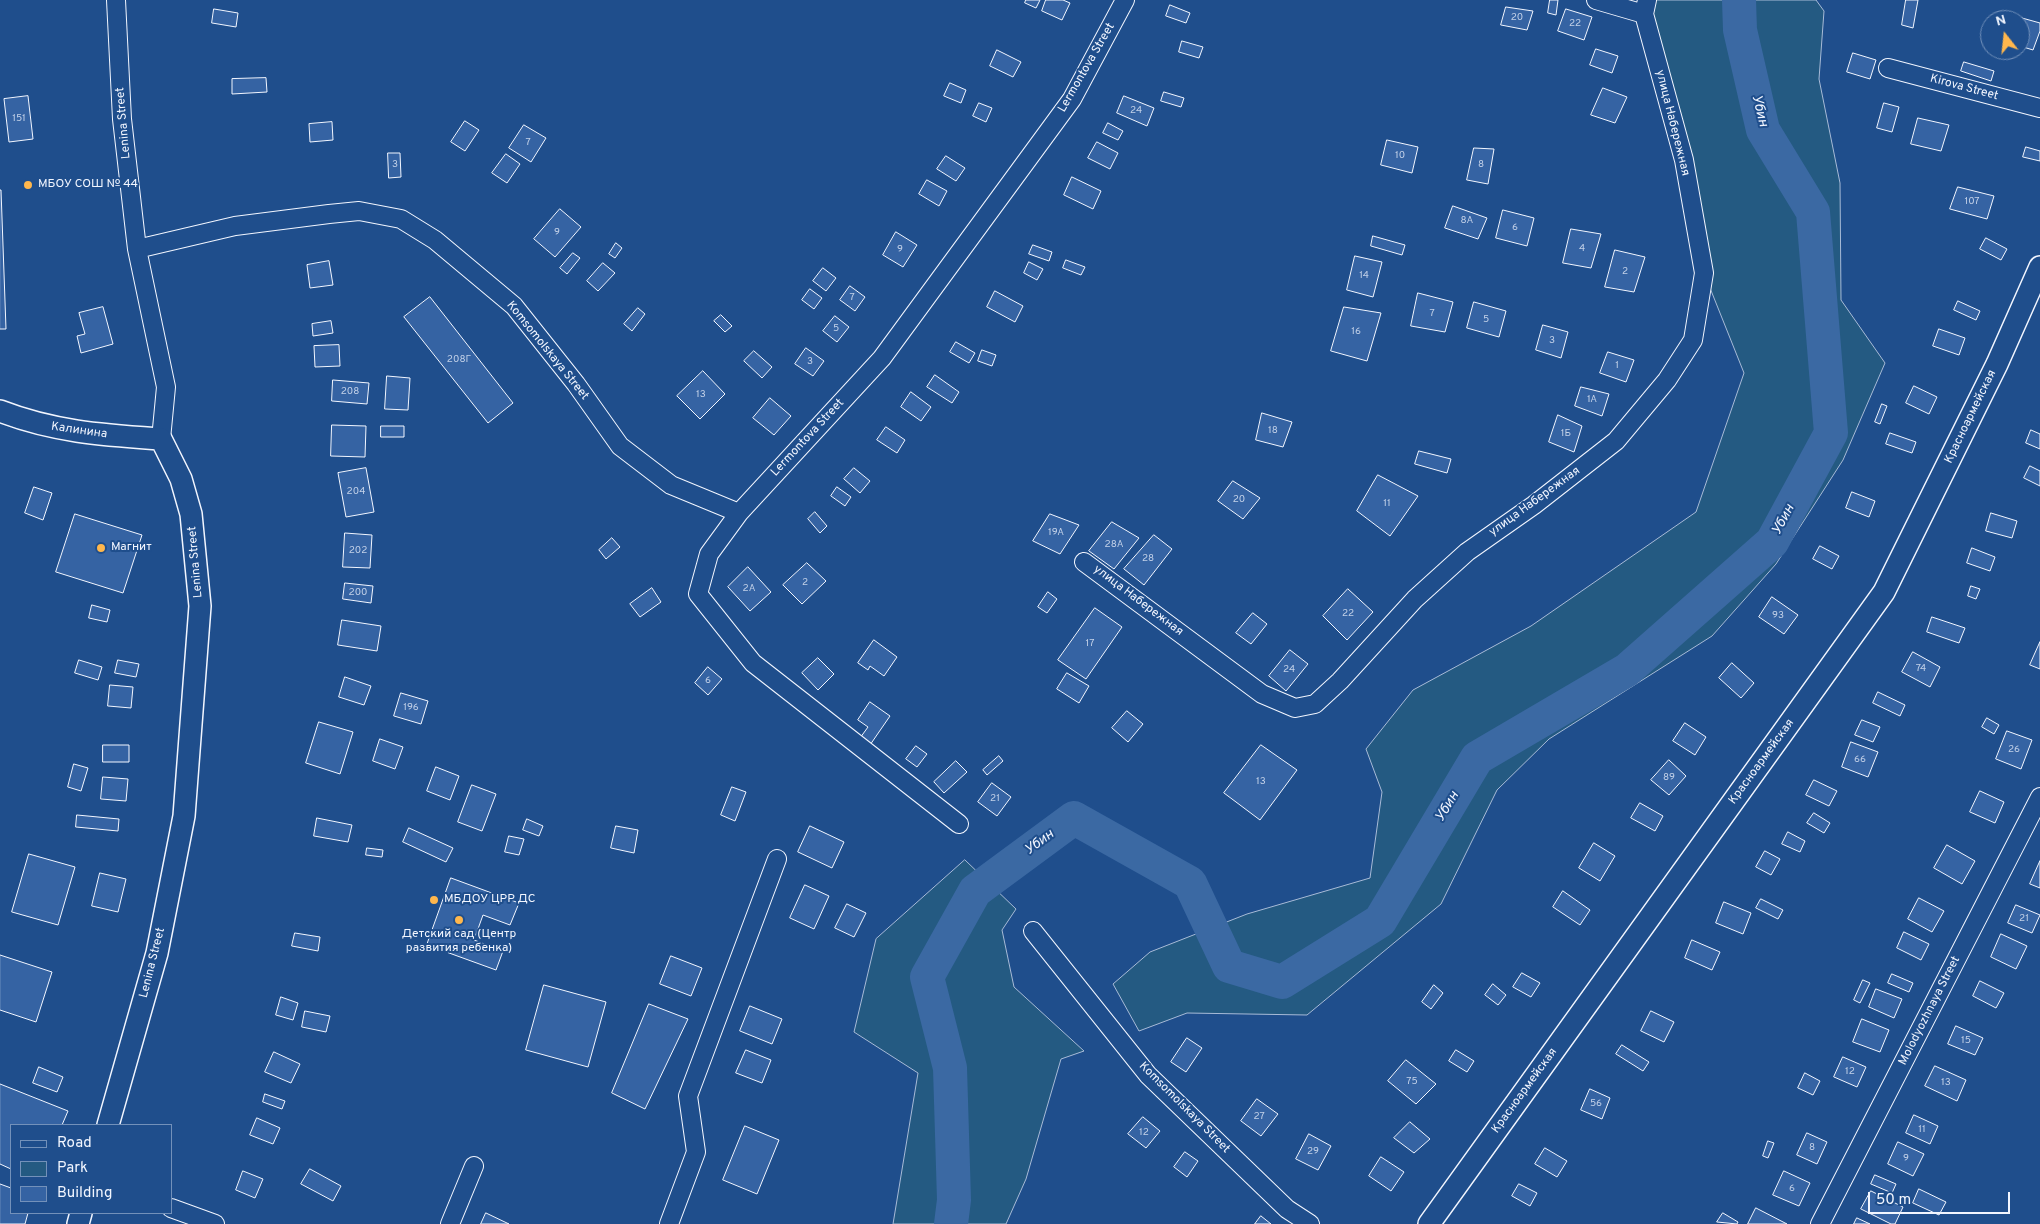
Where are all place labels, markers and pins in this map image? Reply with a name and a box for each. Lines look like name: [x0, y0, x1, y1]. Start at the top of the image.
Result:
place label: МБОУ СОШ № 44: [38, 178, 138, 192]
marker: МБОУ СОШ № 44: [22, 179, 34, 191]
place label: Магнит: [111, 541, 152, 555]
marker: Магнит: [95, 542, 107, 554]
place label: МБДОУ ЦРР ДС: [444, 893, 535, 907]
marker: МБДОУ ЦРР ДС: [428, 894, 440, 906]
marker: Детский сад (Центр развития ребенка): [453, 914, 465, 926]
place label: Детский сад (Центр развития ребенка): [402, 928, 516, 956]

